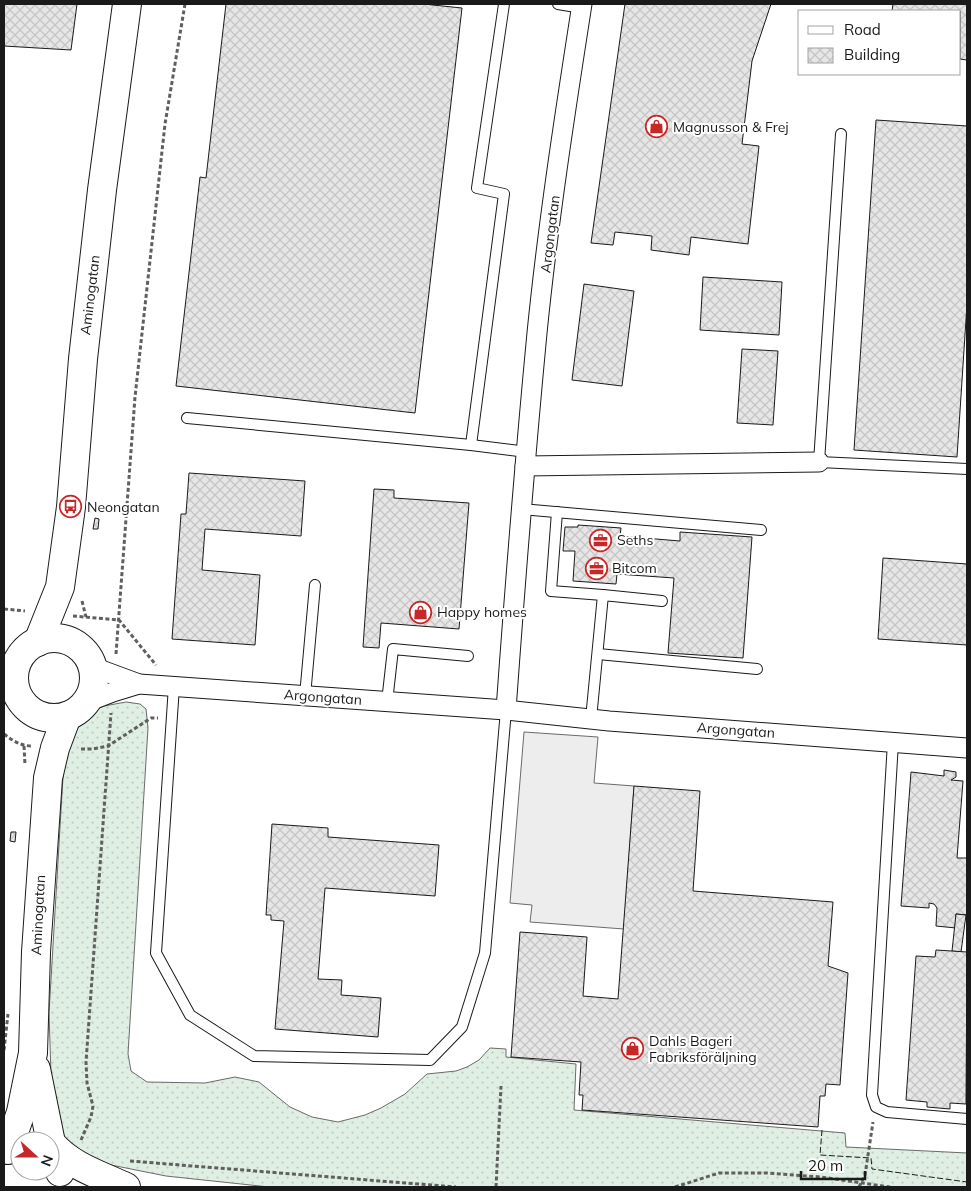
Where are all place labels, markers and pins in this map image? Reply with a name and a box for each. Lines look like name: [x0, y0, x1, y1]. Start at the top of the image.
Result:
shop icon: Magnusson & Frej: [645, 115, 669, 139]
place label: Magnusson & Frej: [673, 118, 789, 136]
bus stop icon: Neongatan: [59, 495, 83, 519]
place label: Neongatan: [87, 498, 160, 516]
office icon: Seths: [589, 528, 613, 552]
place label: Seths: [617, 531, 653, 549]
office icon: Bitcom: [584, 556, 608, 580]
place label: Bitcom: [612, 559, 657, 577]
shop icon: Happy homes: [409, 600, 433, 624]
place label: Happy homes: [437, 603, 527, 621]
place label: Dahls Bageri Fabriksföräljning: [649, 1032, 757, 1066]
shop icon: Dahls Bageri Fabriksföräljning: [621, 1037, 645, 1061]

